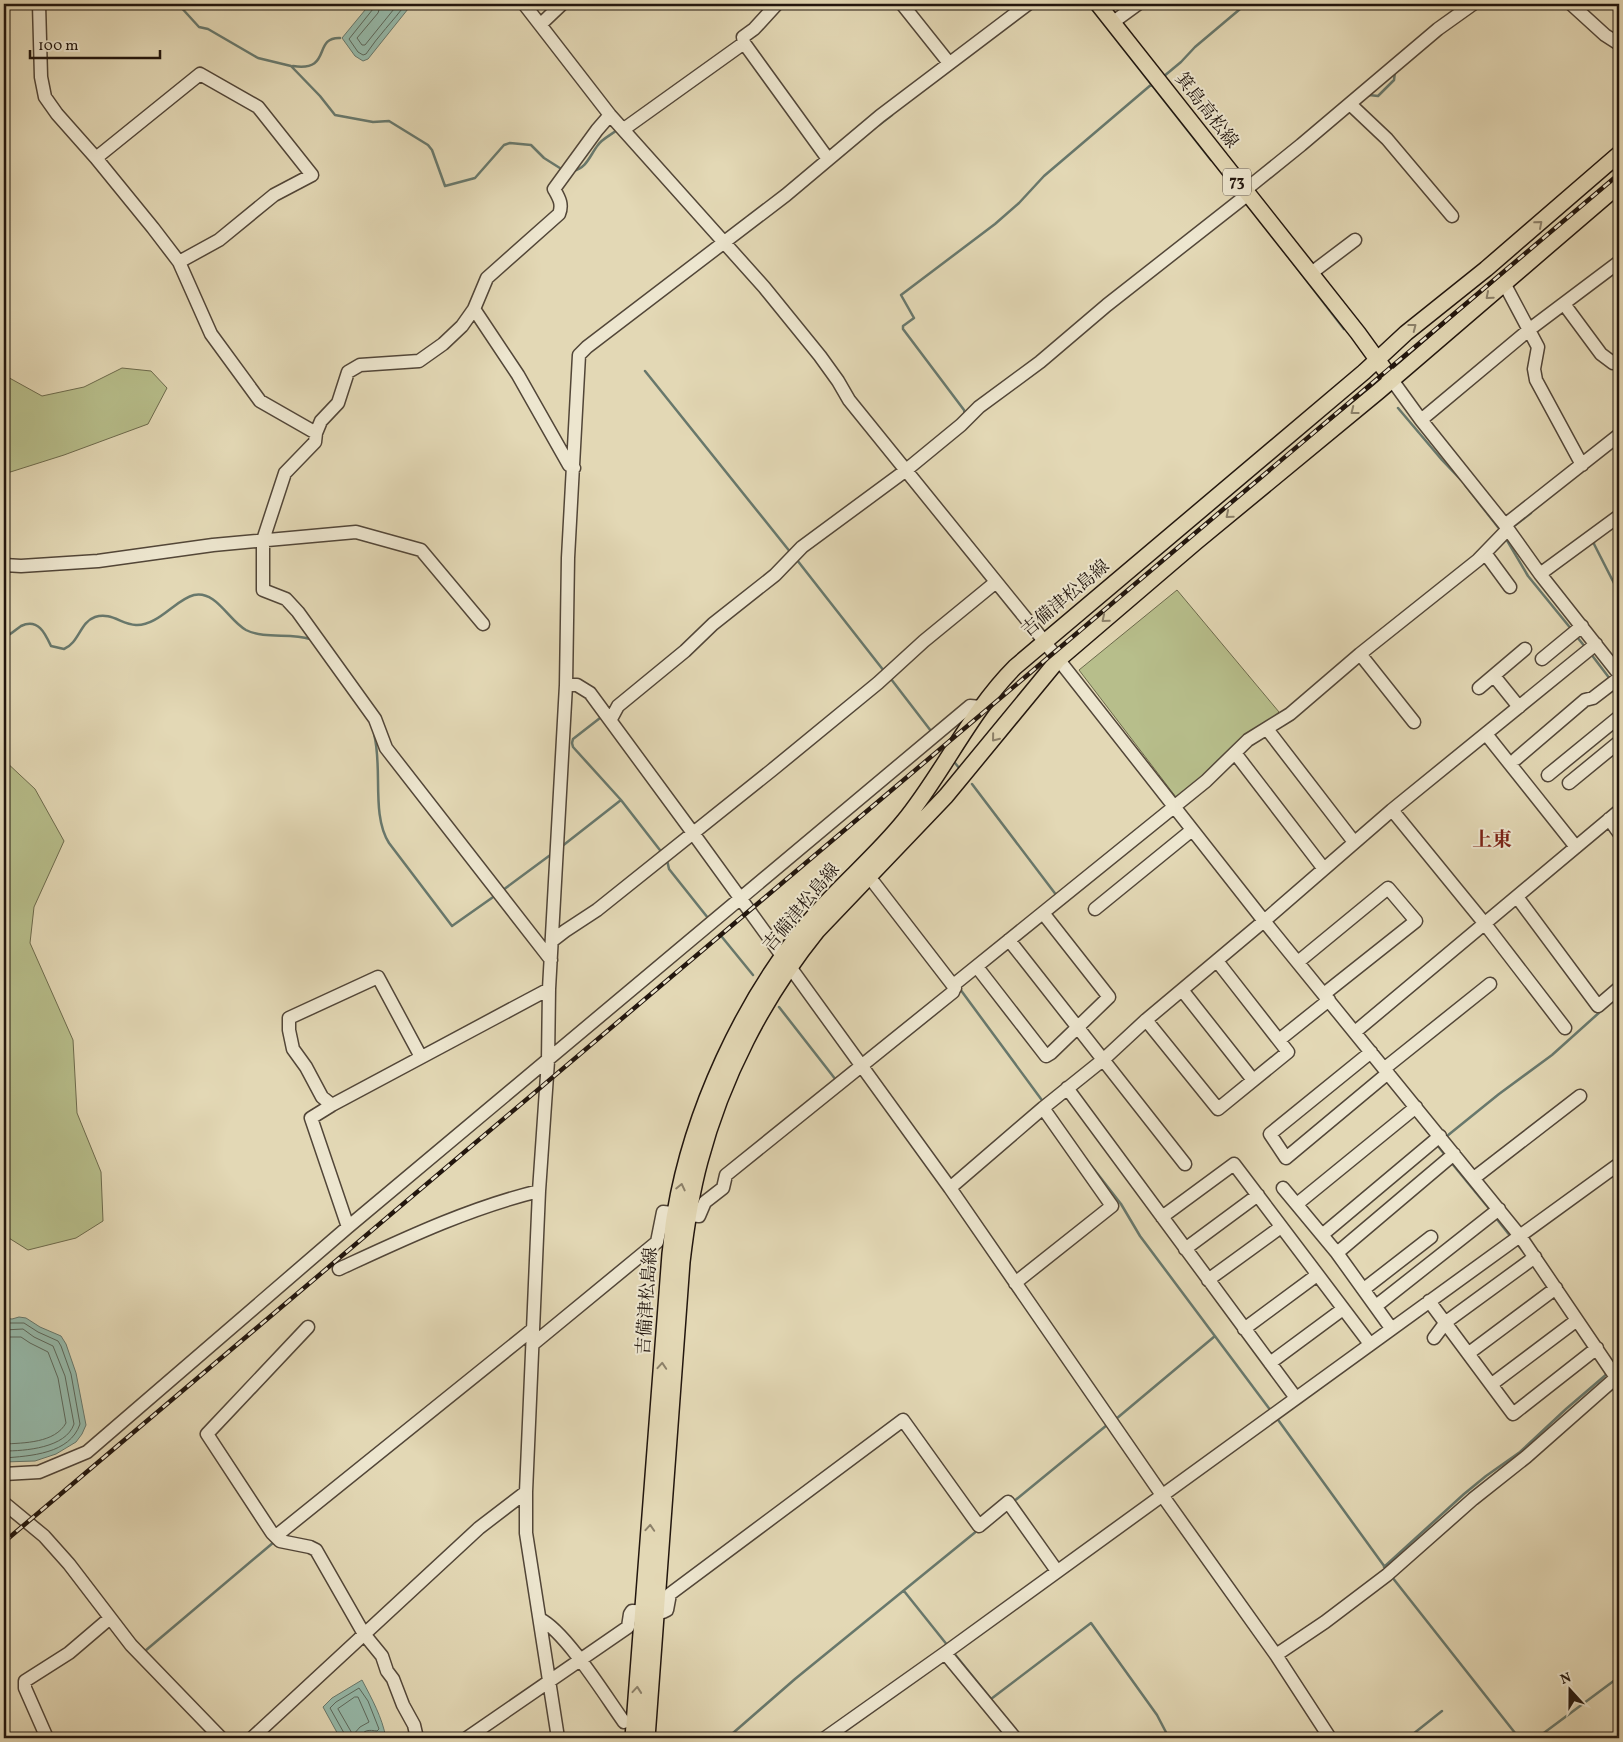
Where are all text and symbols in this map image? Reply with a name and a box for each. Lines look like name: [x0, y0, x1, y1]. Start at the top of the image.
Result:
scale bar: [30, 28, 160, 60]
text: 100 m: [38, 36, 78, 57]
street label: 箕島高松線: [1168, 68, 1244, 154]
road number: 73: [1223, 168, 1251, 196]
one-way arrow: [1533, 221, 1542, 230]
one-way arrow: [1485, 291, 1494, 300]
one-way arrow: [1407, 324, 1417, 333]
one-way arrow: [1351, 405, 1360, 413]
one-way arrow: [1226, 509, 1235, 517]
street label: 吉備津松島線: [1017, 555, 1115, 643]
one-way arrow: [1102, 614, 1111, 622]
one-way arrow: [992, 732, 1000, 741]
district label: 上東: [1472, 827, 1512, 855]
street label: 吉備津松島線: [758, 859, 846, 957]
one-way arrow: [675, 1182, 686, 1191]
street label: 吉備津松島線: [632, 1246, 664, 1356]
one-way arrow: [656, 1361, 667, 1369]
one-way arrow: [644, 1523, 655, 1531]
north arrow: [1546, 1664, 1596, 1714]
text: N: [1558, 1669, 1574, 1690]
one-way arrow: [631, 1685, 642, 1693]

